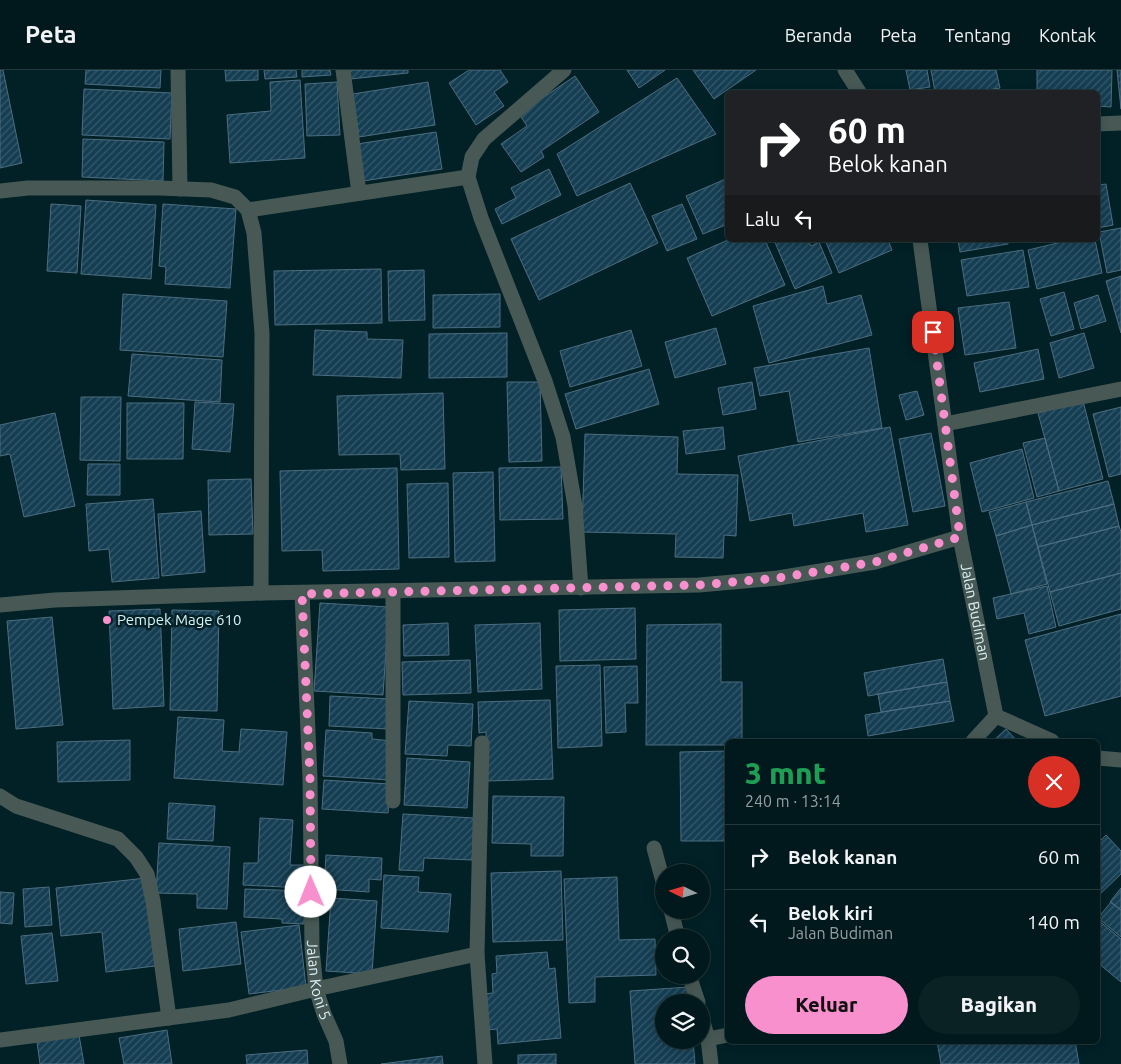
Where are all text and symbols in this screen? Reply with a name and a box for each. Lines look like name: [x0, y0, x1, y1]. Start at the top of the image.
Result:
text: Peta: [25, 21, 77, 48]
text: Beranda: [785, 25, 852, 45]
text: Peta: [880, 25, 917, 45]
text: Tentang: [945, 25, 1011, 45]
text: Kontak: [1039, 25, 1096, 45]
icon: right: [745, 110, 810, 175]
text: 60 m: [828, 110, 906, 150]
text: Belok kanan: [828, 151, 948, 176]
icon: left: [790, 205, 818, 233]
text: Lalu: [745, 208, 780, 230]
pin: [912, 311, 954, 353]
icon: arrive: [919, 318, 947, 346]
street label: Jalan Budiman: [957, 562, 994, 662]
place label: Pempek Mage 610: [117, 611, 241, 628]
marker: Pempek Mage 610: [101, 614, 113, 626]
text: 3 mnt: [745, 756, 826, 790]
button: close: [1028, 756, 1080, 808]
text: 240 m · 13:14: [745, 792, 841, 810]
icon: right: [745, 843, 773, 871]
text: Belok kanan: [788, 846, 897, 868]
text: 60 m: [1038, 846, 1080, 868]
north arrow: [655, 864, 710, 919]
map controls: [655, 864, 710, 1049]
position arrow: [284, 865, 336, 917]
text: Belok kiri: [788, 902, 873, 924]
icon: left: [745, 908, 773, 936]
text: 140 m: [1027, 911, 1080, 933]
text: Jalan Budiman: [788, 924, 893, 942]
button: search: [655, 929, 710, 984]
street label: Jalan Koni 5: [304, 940, 335, 1022]
button: Keluar: [745, 976, 908, 1034]
button: Bagikan: [918, 976, 1080, 1034]
button: layers: [655, 994, 710, 1049]

